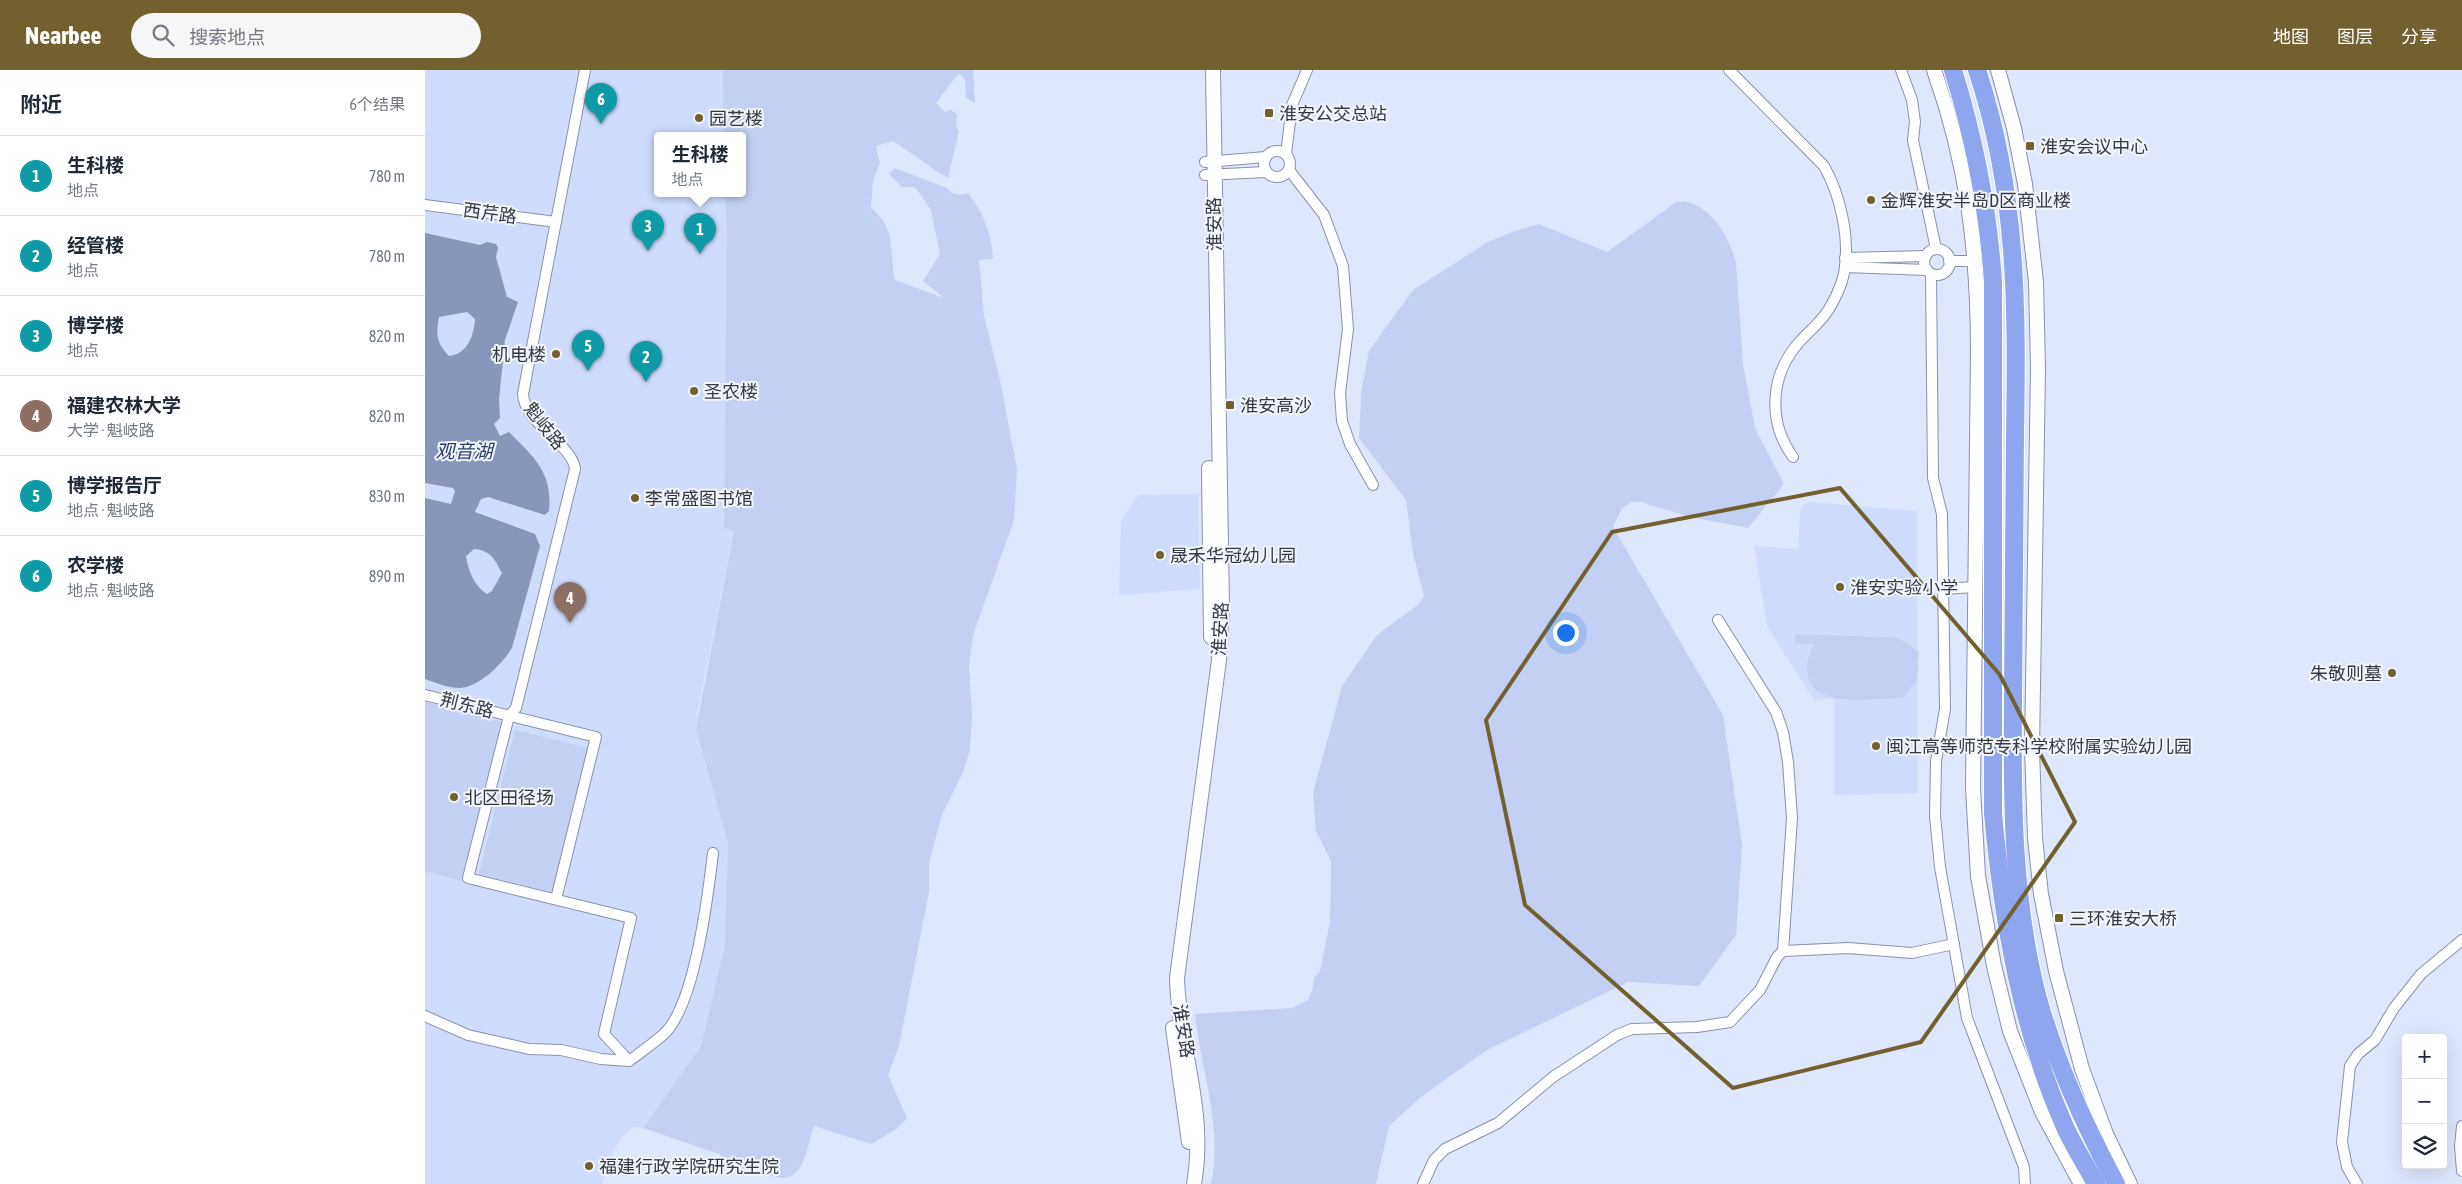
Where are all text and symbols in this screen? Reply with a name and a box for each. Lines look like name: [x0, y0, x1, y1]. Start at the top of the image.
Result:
search box: [131, 13, 481, 58]
icon: search: [149, 21, 177, 49]
text: Nearbee: [25, 22, 101, 49]
text: 搜索地点: [189, 26, 265, 48]
text: 地图: [2273, 26, 2309, 47]
text: 图层: [2337, 26, 2373, 47]
text: 分享: [2401, 26, 2437, 47]
pin: 6: [585, 83, 617, 124]
text: 附近: [20, 92, 62, 116]
text: 6个结果: [349, 95, 405, 113]
place label: 淮安公交总站: [1279, 103, 1387, 124]
marker: 淮安公交总站: [1263, 107, 1275, 119]
place label: 园艺楼: [709, 108, 763, 129]
marker: 园艺楼: [693, 112, 705, 124]
popup: [654, 132, 746, 197]
place label: 淮安会议中心: [2040, 136, 2148, 157]
marker: 淮安会议中心: [2024, 140, 2036, 152]
text: 生科楼: [671, 143, 729, 165]
text: 生科楼: [67, 154, 124, 176]
text: 1: [32, 167, 40, 185]
text: 780 m: [369, 167, 405, 185]
text: 地点: [671, 170, 704, 188]
text: 地点: [67, 181, 99, 199]
place label: 金辉淮安半岛D区商业楼: [1881, 190, 2071, 211]
marker: 金辉淮安半岛D区商业楼: [1865, 194, 1877, 206]
street label: 淮安路: [1203, 197, 1225, 251]
street label: 西芹路: [462, 199, 518, 227]
pin: 3: [632, 210, 664, 251]
pin: 1: [684, 213, 716, 254]
text: 经管楼: [67, 234, 124, 256]
text: 2: [32, 247, 40, 265]
text: 780 m: [369, 247, 405, 265]
text: 地点: [67, 261, 99, 279]
text: 博学楼: [67, 314, 124, 336]
text: 3: [32, 327, 40, 345]
text: 820 m: [369, 327, 405, 345]
pin: 5: [572, 330, 604, 371]
text: 地点: [67, 341, 99, 359]
pin: 2: [630, 341, 662, 382]
place label: 机电楼: [492, 344, 546, 365]
marker: 机电楼: [550, 348, 562, 360]
place label: 圣农楼: [704, 381, 758, 402]
marker: 圣农楼: [688, 385, 700, 397]
text: 福建农林大学: [67, 394, 181, 416]
place label: 淮安高沙: [1240, 395, 1312, 416]
street label: 魁岐路: [520, 398, 570, 454]
marker: 淮安高沙: [1224, 399, 1236, 411]
text: 4: [32, 407, 40, 425]
text: 820 m: [369, 407, 405, 425]
text: 大学 · 魁岐路: [67, 421, 155, 439]
water label: 观音湖: [435, 440, 495, 462]
text: 博学报告厅: [67, 474, 162, 496]
text: 5: [32, 487, 40, 505]
text: 830 m: [369, 487, 405, 505]
place label: 李常盛图书馆: [645, 488, 753, 509]
marker: 李常盛图书馆: [629, 492, 641, 504]
text: 地点 · 魁岐路: [67, 501, 155, 519]
place label: 晟禾华冠幼儿园: [1170, 545, 1296, 566]
marker: 晟禾华冠幼儿园: [1154, 549, 1166, 561]
text: 农学楼: [67, 554, 124, 576]
text: 6: [32, 567, 40, 585]
text: 890 m: [369, 567, 405, 585]
place label: 淮安实验小学: [1850, 577, 1958, 598]
text: 地点 · 魁岐路: [67, 581, 155, 599]
marker: 淮安实验小学: [1834, 581, 1846, 593]
pin: 4: [554, 582, 586, 623]
street label: 淮安路: [1208, 601, 1232, 657]
your location: [1553, 620, 1579, 646]
place label: 朱敬则墓: [2310, 663, 2382, 684]
marker: 朱敬则墓: [2386, 667, 2398, 679]
street label: 荆东路: [438, 688, 496, 722]
place label: 闽江高等师范专科学校附属实验幼儿园: [1886, 736, 2192, 757]
marker: 闽江高等师范专科学校附属实验幼儿园: [1870, 740, 1882, 752]
place label: 北区田径场: [464, 787, 554, 808]
marker: 北区田径场: [448, 791, 460, 803]
place label: 三环淮安大桥: [2069, 908, 2177, 929]
marker: 三环淮安大桥: [2053, 912, 2065, 924]
street label: 淮安路: [1169, 1003, 1199, 1059]
map controls: [2402, 1034, 2447, 1169]
button: +: [2402, 1034, 2447, 1079]
button: −: [2402, 1079, 2447, 1124]
button: layers: [2402, 1124, 2447, 1169]
place label: 福建行政学院研究生院: [599, 1156, 779, 1177]
marker: 福建行政学院研究生院: [583, 1160, 595, 1172]

